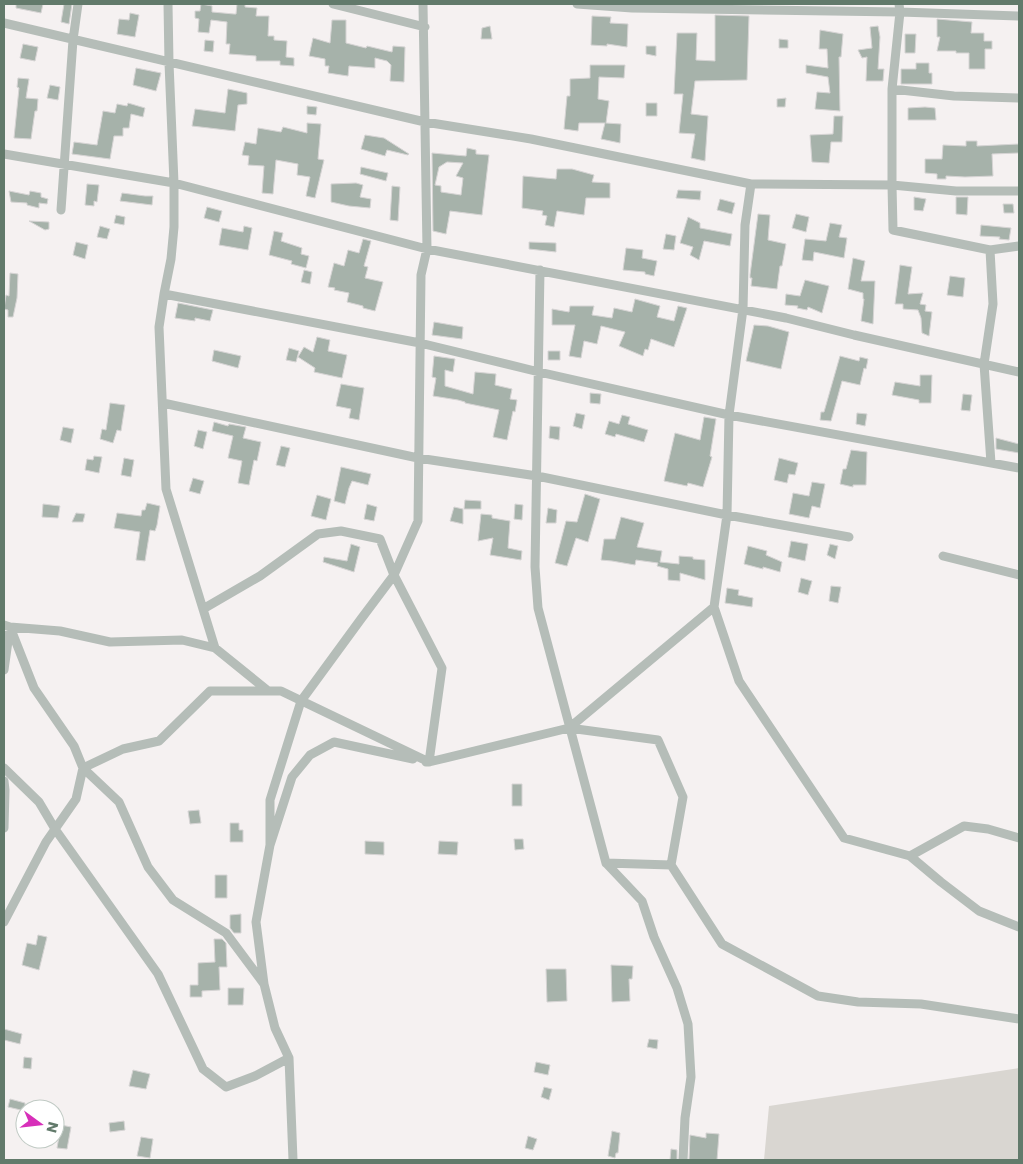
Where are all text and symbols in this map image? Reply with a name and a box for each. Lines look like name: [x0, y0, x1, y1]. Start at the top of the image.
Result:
north arrow: [15, 1099, 65, 1149]
text: N: [42, 1120, 64, 1135]

